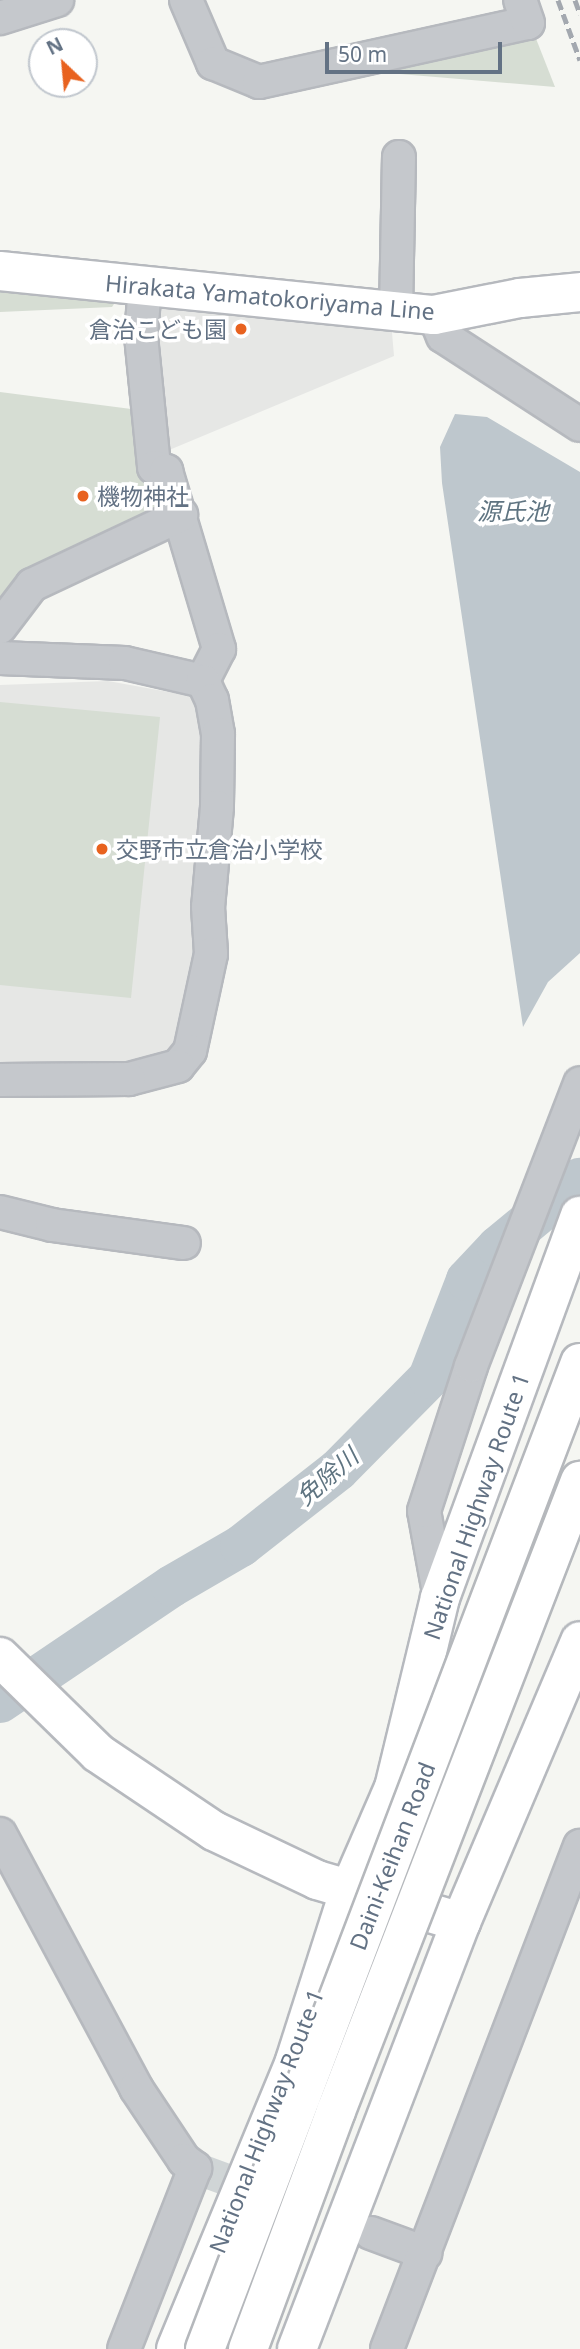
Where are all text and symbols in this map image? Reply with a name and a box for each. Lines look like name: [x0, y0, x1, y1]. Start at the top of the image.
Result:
north arrow: [28, 28, 98, 98]
scale bar: [328, 28, 505, 72]
text: N: [42, 31, 67, 61]
text: 50 m: [338, 40, 387, 68]
street label: Hirakata Yamatokoriyama Line: [104, 269, 436, 325]
place label: 倉治こども園: [89, 315, 227, 343]
marker: 倉治こども園: [233, 321, 249, 337]
place label: 機物神社: [97, 482, 189, 510]
marker: 機物神社: [75, 488, 91, 504]
water label: 源氏池: [477, 497, 549, 525]
place label: 交野市立倉治小学校: [116, 835, 323, 863]
marker: 交野市立倉治小学校: [94, 841, 110, 857]
street label: National Highway Route 1: [417, 1369, 535, 1643]
water label: 免除川: [290, 1442, 364, 1510]
street label: Daini-Keihan Road: [343, 1758, 441, 1954]
street label: National Highway Route 1: [203, 1985, 329, 2257]

